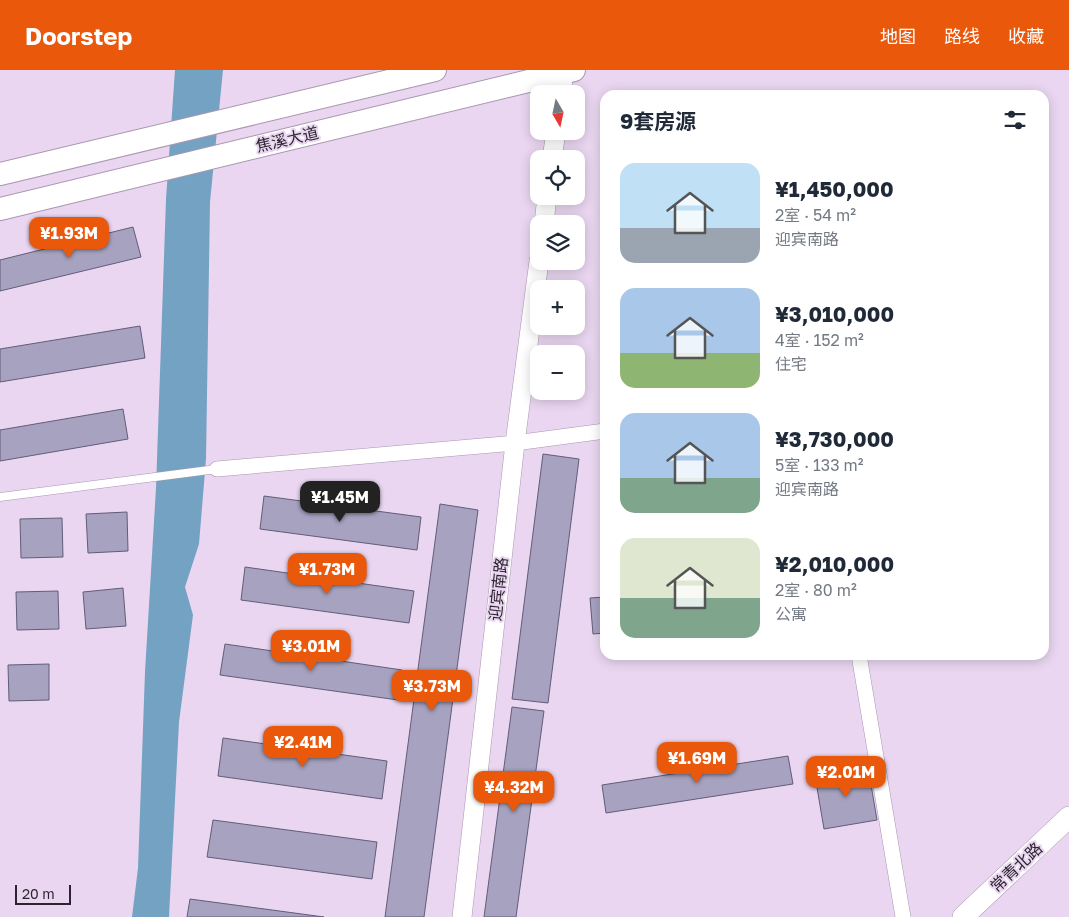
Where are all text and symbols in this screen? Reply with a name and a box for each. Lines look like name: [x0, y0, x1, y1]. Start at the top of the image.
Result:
text: Doorstep: [25, 21, 132, 50]
text: 地图: [880, 25, 916, 47]
text: 路线: [944, 25, 980, 47]
text: 收藏: [1008, 25, 1044, 47]
north arrow: [530, 85, 585, 140]
map controls: [530, 85, 585, 400]
icon: filters: [1001, 106, 1029, 134]
text: 9套房源: [620, 108, 696, 134]
street label: 焦溪大道: [254, 122, 320, 156]
button: locate: [530, 150, 585, 205]
text: ¥1,450,000: [775, 176, 894, 202]
icon: home: [660, 183, 720, 243]
text: 2室 · 54 m²: [775, 205, 856, 225]
button: layers: [530, 215, 585, 270]
pin: ¥1.93M: [28, 216, 110, 259]
text: ¥1.93M: [40, 223, 98, 243]
text: 迎宾南路: [775, 229, 839, 249]
button: +: [530, 280, 585, 335]
text: ¥3,010,000: [775, 301, 894, 327]
icon: home: [660, 308, 720, 368]
text: 4室 · 152 m²: [775, 330, 864, 350]
button: −: [530, 345, 585, 400]
text: 住宅: [775, 354, 807, 374]
text: ¥3,730,000: [775, 426, 894, 452]
icon: home: [660, 433, 720, 493]
text: 5室 · 133 m²: [775, 455, 863, 475]
text: 迎宾南路: [775, 479, 839, 499]
pin: ¥1.45M: [299, 480, 381, 523]
text: ¥1.45M: [311, 487, 369, 507]
text: ¥2,010,000: [775, 551, 894, 577]
pin: ¥1.73M: [286, 552, 368, 595]
street label: 迎宾南路: [485, 556, 511, 622]
icon: home: [660, 558, 720, 618]
text: ¥1.73M: [299, 559, 355, 579]
text: 2室 · 80 m²: [775, 580, 857, 600]
text: 公寓: [775, 604, 807, 624]
pin: ¥3.01M: [270, 630, 352, 672]
text: ¥3.01M: [282, 636, 340, 656]
pin: ¥3.73M: [391, 670, 473, 712]
text: ¥3.73M: [403, 676, 461, 696]
pin: ¥2.41M: [262, 726, 344, 768]
text: ¥2.41M: [274, 732, 332, 752]
pin: ¥1.69M: [656, 742, 738, 784]
text: ¥1.69M: [668, 748, 726, 768]
pin: ¥2.01M: [805, 756, 887, 798]
text: ¥2.01M: [817, 762, 875, 782]
pin: ¥4.32M: [473, 770, 555, 813]
text: ¥4.32M: [484, 777, 544, 797]
street label: 常青北路: [986, 838, 1046, 896]
scale bar: [15, 882, 71, 905]
text: 20 m: [22, 885, 55, 902]

